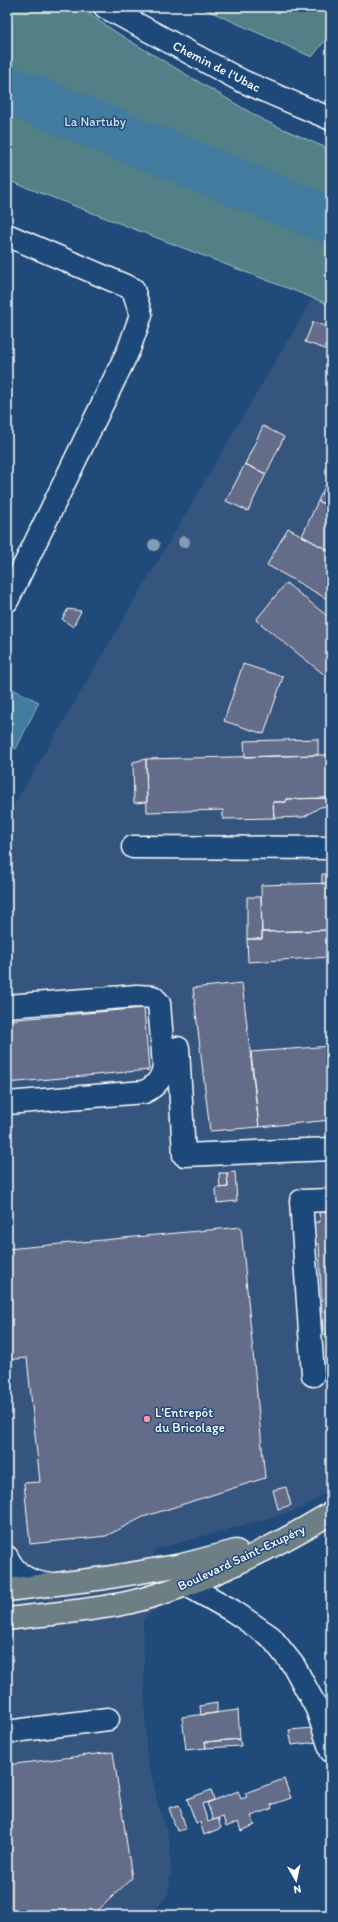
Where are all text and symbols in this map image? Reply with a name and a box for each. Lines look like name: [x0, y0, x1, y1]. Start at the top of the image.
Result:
street label: Chemin de l'Ubac: [170, 38, 263, 95]
park label: La Nartuby: [64, 114, 126, 129]
place label: L'Entrepôt du Bricolage: [155, 1405, 225, 1435]
marker: L'Entrepôt du Bricolage: [142, 1414, 152, 1424]
street label: Boulevard Saint-Exupéry: [175, 1521, 307, 1594]
north arrow: [276, 1860, 316, 1900]
text: N: [293, 1882, 302, 1896]

